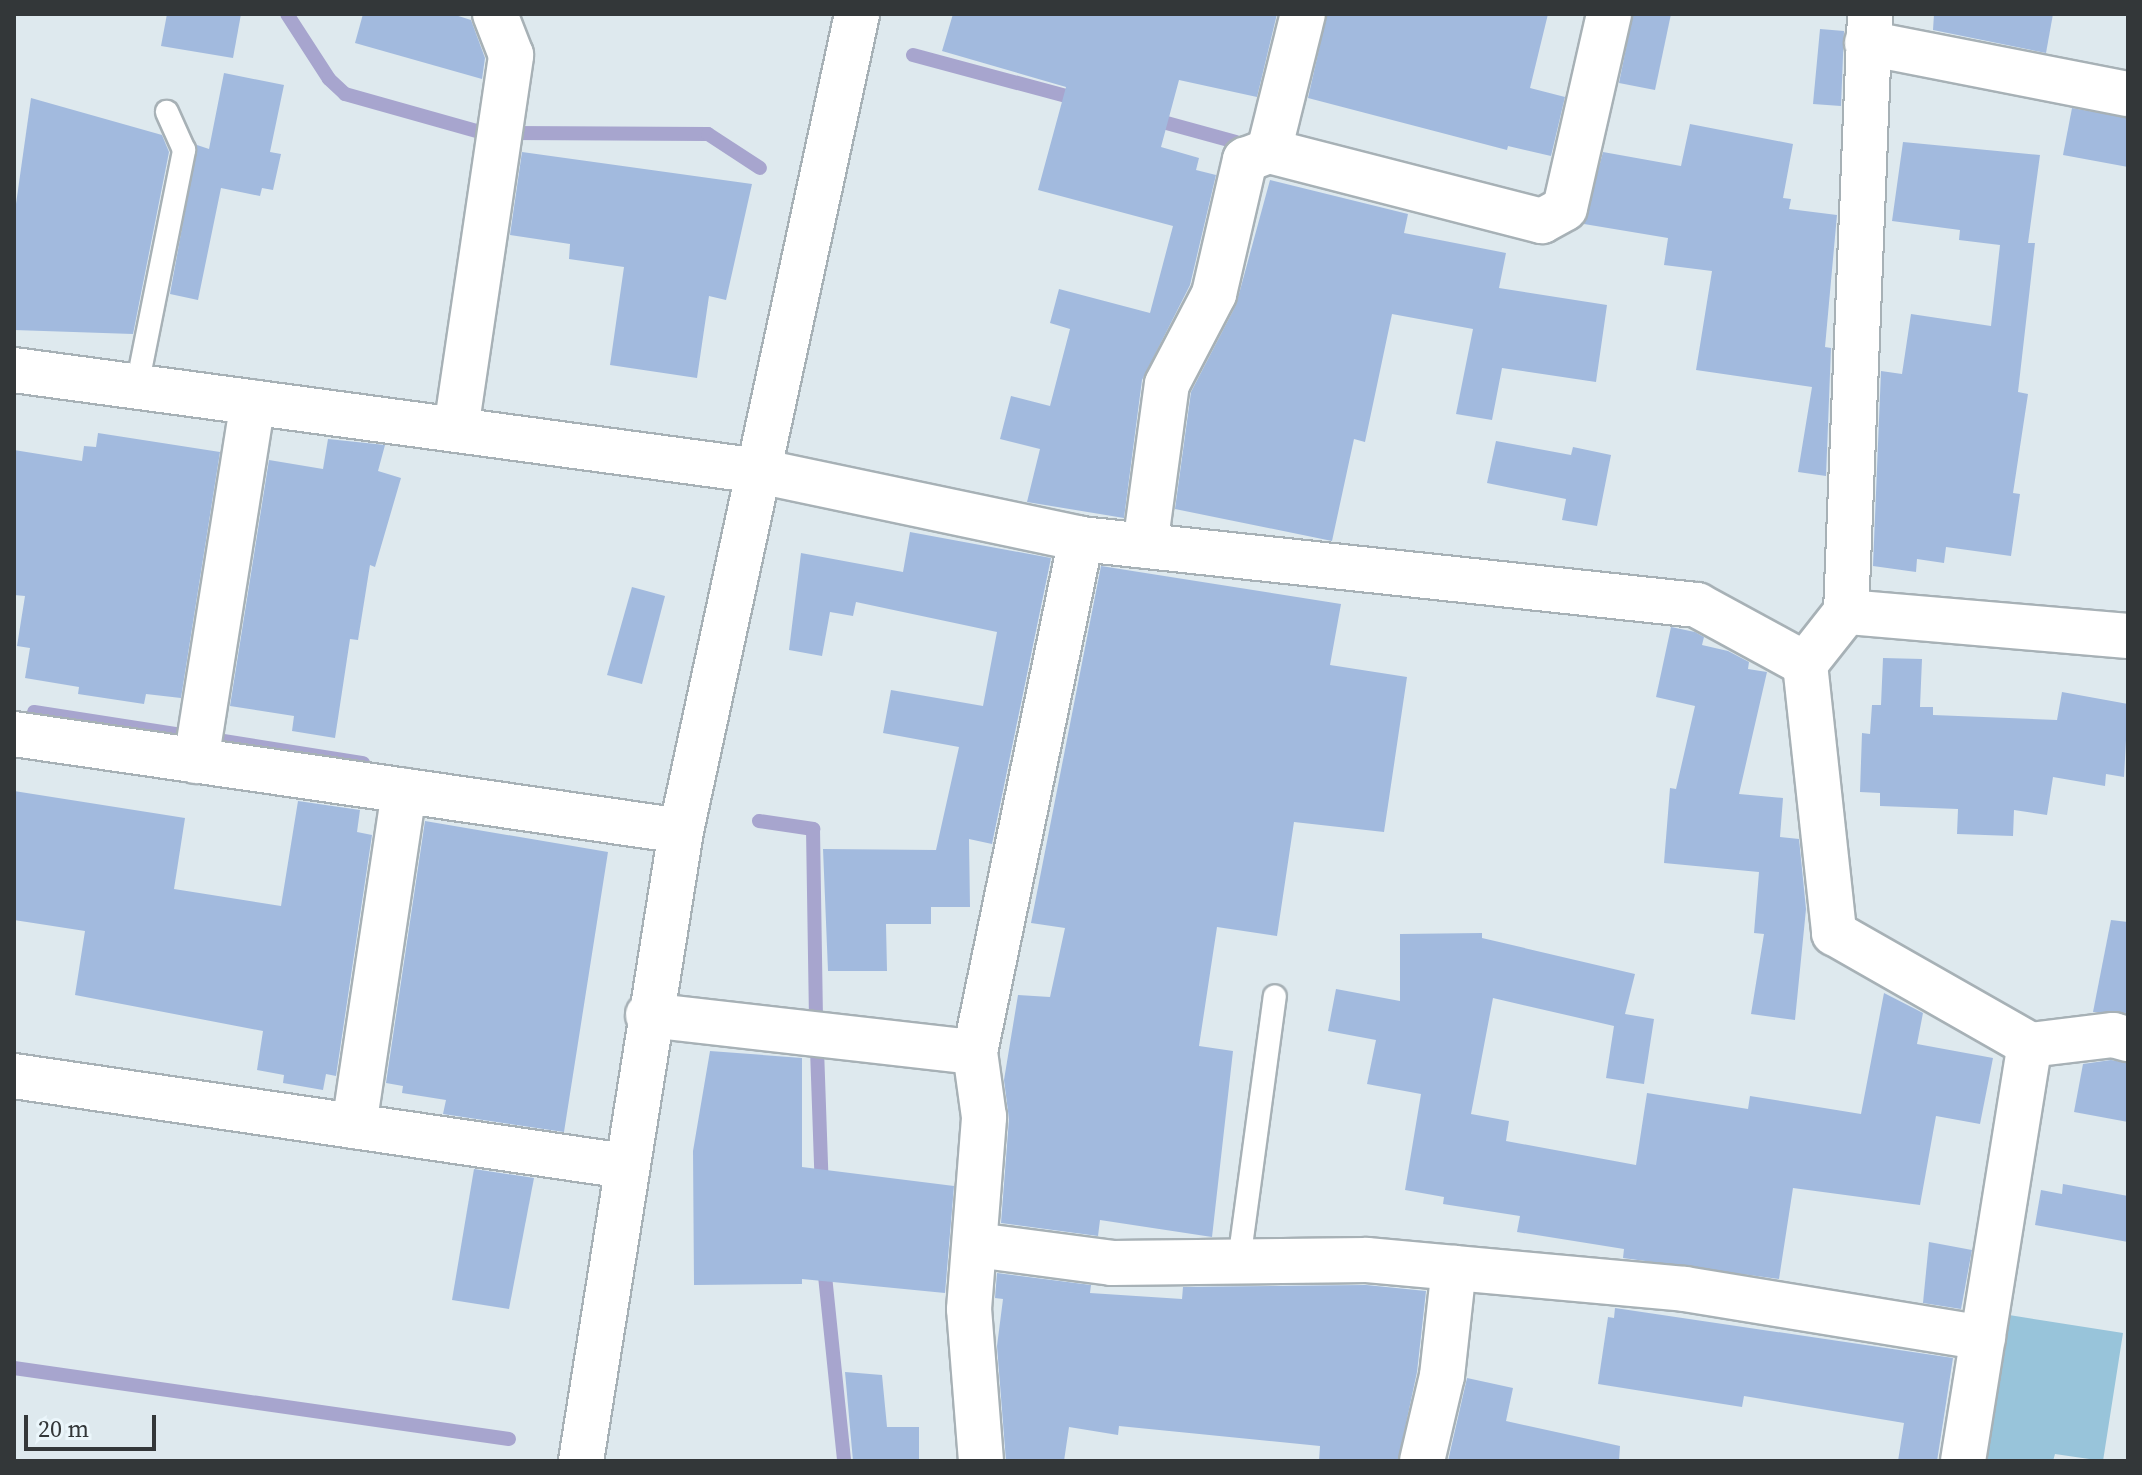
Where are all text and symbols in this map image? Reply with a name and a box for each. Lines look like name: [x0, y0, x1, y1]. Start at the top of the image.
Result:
scale bar: [28, 1399, 160, 1449]
text: 20 m: [38, 1412, 89, 1445]

